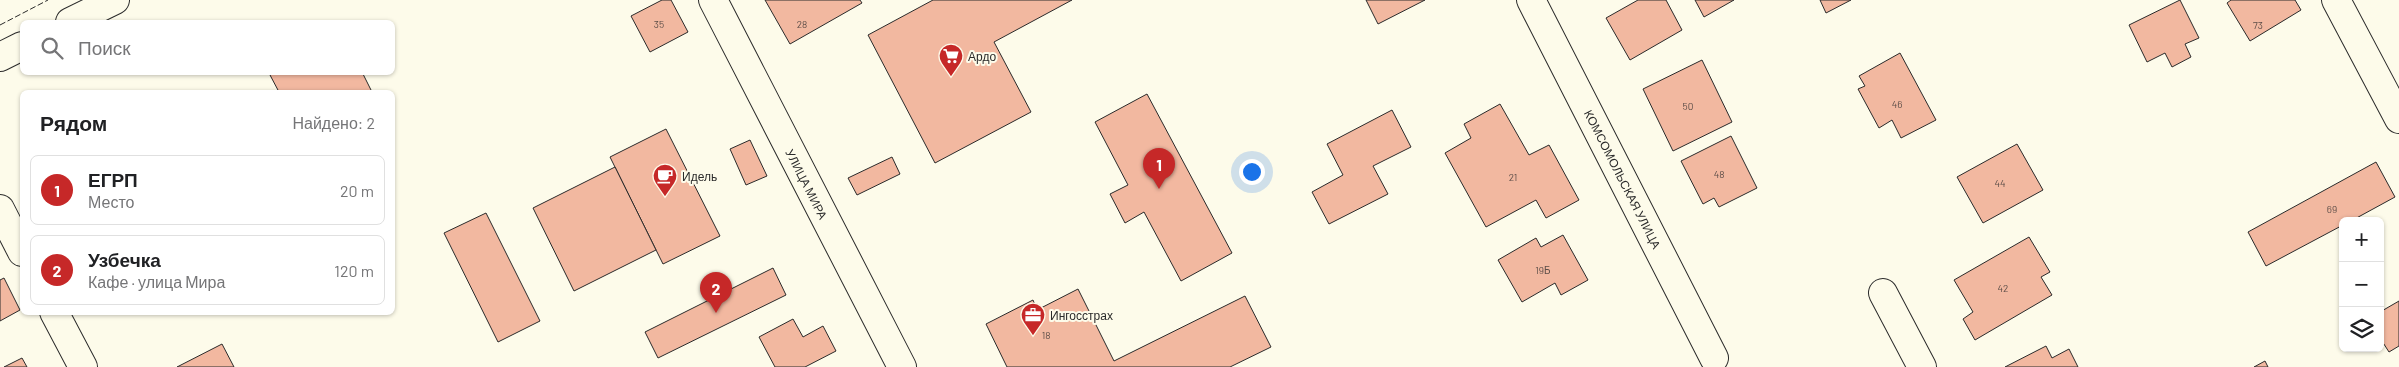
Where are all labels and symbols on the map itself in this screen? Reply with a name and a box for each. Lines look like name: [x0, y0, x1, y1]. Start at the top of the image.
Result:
house number: 35: [654, 18, 664, 30]
house number: 28: [797, 18, 807, 30]
house number: 73: [2253, 19, 2263, 31]
supermarket icon: Ардо: [938, 43, 964, 77]
place label: Ардо: [968, 49, 996, 64]
house number: 46: [1892, 98, 1902, 110]
house number: 50: [1683, 100, 1693, 112]
street label: КОМСОМОЛЬСКАЯ УЛИЦА: [1581, 107, 1664, 251]
street label: УЛИЦА МИРА: [782, 147, 831, 222]
pin: 1: [1143, 148, 1175, 189]
your location: [1239, 159, 1265, 185]
cafe icon: Идель: [652, 163, 678, 197]
house number: 48: [1714, 168, 1724, 180]
place label: Идель: [682, 169, 717, 184]
house number: 21: [1509, 171, 1517, 183]
house number: 44: [1994, 177, 2006, 189]
house number: 69: [2327, 203, 2337, 215]
house number: 19Б: [1535, 264, 1551, 276]
pin: 2: [700, 272, 732, 313]
house number: 42: [1998, 282, 2008, 294]
office icon: Ингосстрах: [1020, 302, 1046, 336]
place label: Ингосстрах: [1050, 308, 1113, 323]
house number: 18: [1042, 329, 1050, 341]

